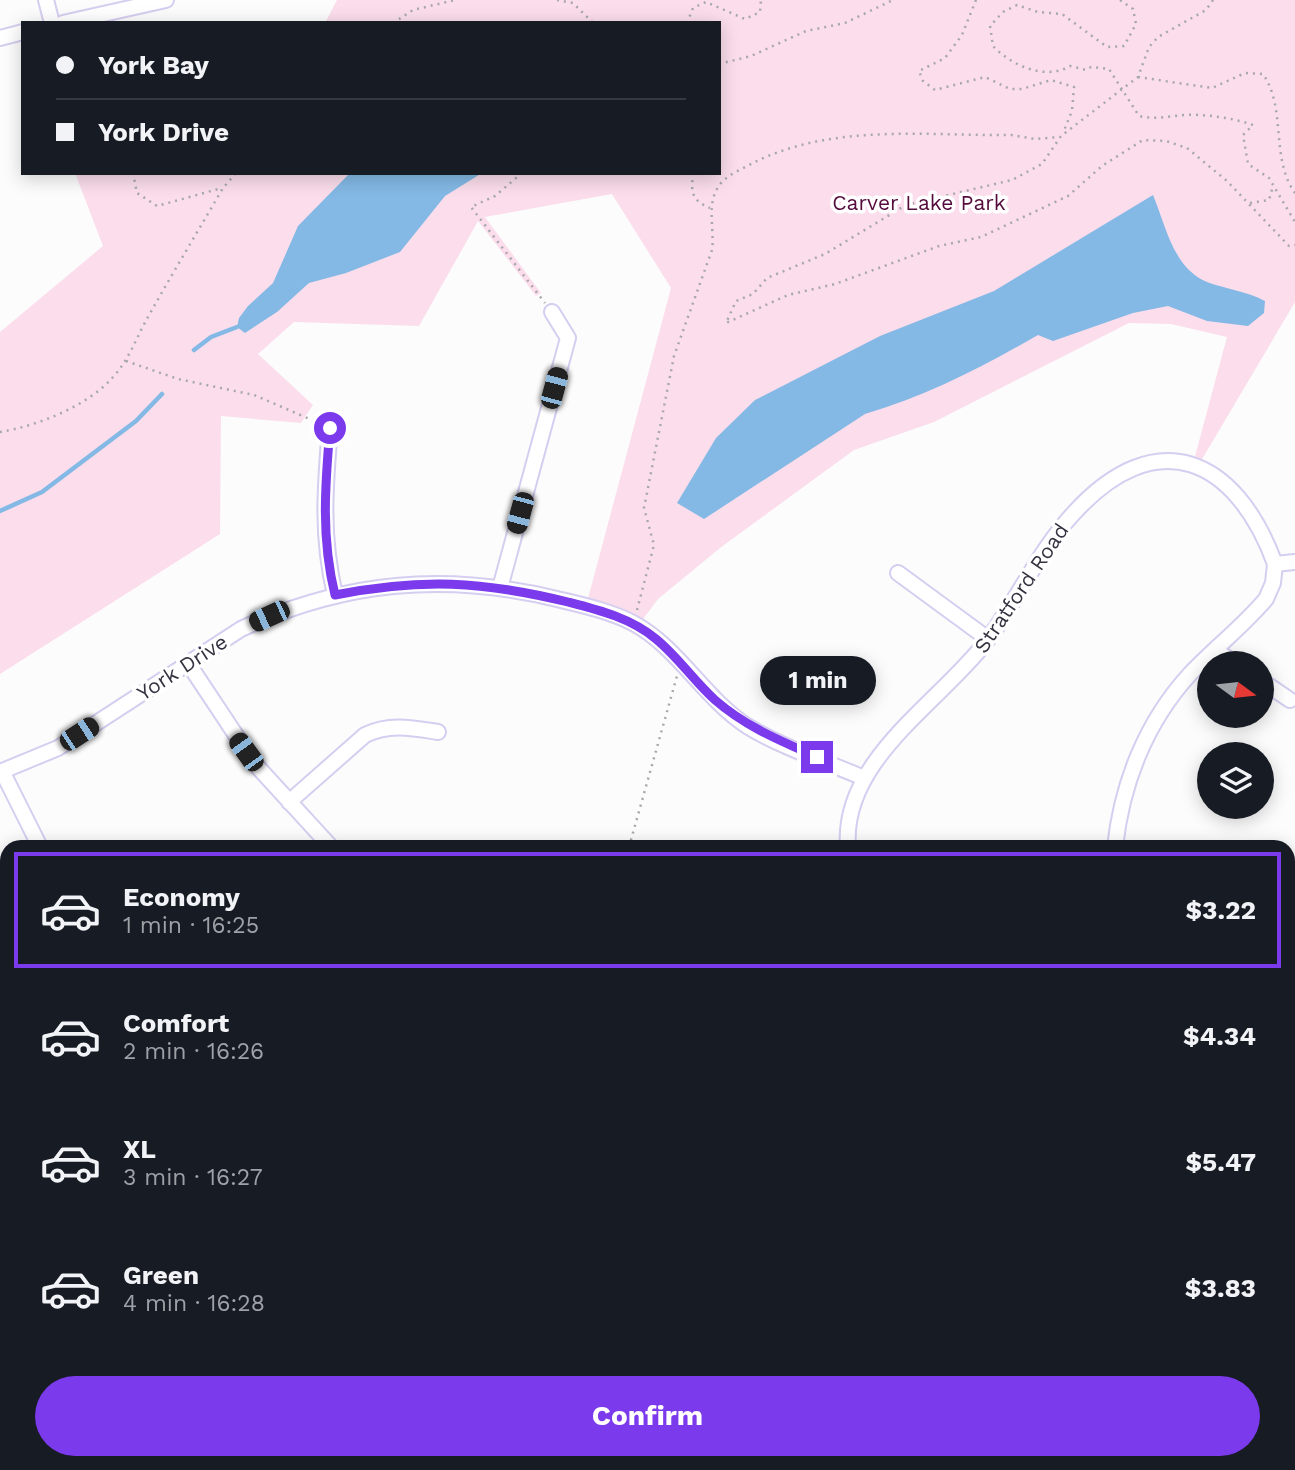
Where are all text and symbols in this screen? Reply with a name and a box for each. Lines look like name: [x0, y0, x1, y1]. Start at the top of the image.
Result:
text: York Bay: [98, 50, 209, 80]
text: York Drive: [98, 117, 229, 147]
park label: Carver Lake Park: [832, 190, 1006, 215]
car: [539, 365, 570, 411]
route start: [314, 412, 346, 444]
car: [505, 490, 536, 536]
street label: Stratford Road: [968, 519, 1074, 657]
car: [246, 598, 293, 634]
street label: York Drive: [132, 629, 232, 705]
north arrow: [1197, 651, 1274, 728]
map controls: [1197, 651, 1274, 819]
callout: 1 min: [759, 656, 875, 704]
text: 1 min: [788, 667, 848, 694]
car: [56, 714, 103, 754]
car: [226, 729, 267, 775]
route end: [801, 741, 833, 773]
button: layers: [1197, 742, 1274, 819]
icon: car: [39, 879, 102, 942]
text: Economy: [123, 882, 240, 912]
text: $3.22: [1185, 895, 1256, 925]
text: 1 min · 16:25: [123, 912, 259, 939]
icon: car: [39, 1005, 102, 1068]
text: Comfort: [123, 1008, 229, 1038]
text: $4.34: [1183, 1021, 1256, 1051]
text: 2 min · 16:26: [123, 1038, 264, 1065]
icon: car: [39, 1131, 102, 1194]
text: XL: [123, 1134, 156, 1164]
text: $5.47: [1185, 1147, 1256, 1177]
text: 3 min · 16:27: [123, 1164, 263, 1191]
icon: car: [39, 1257, 102, 1320]
text: Green: [123, 1260, 199, 1290]
text: $3.83: [1185, 1273, 1256, 1303]
text: 4 min · 16:28: [123, 1290, 265, 1317]
button: Confirm: [35, 1376, 1260, 1456]

